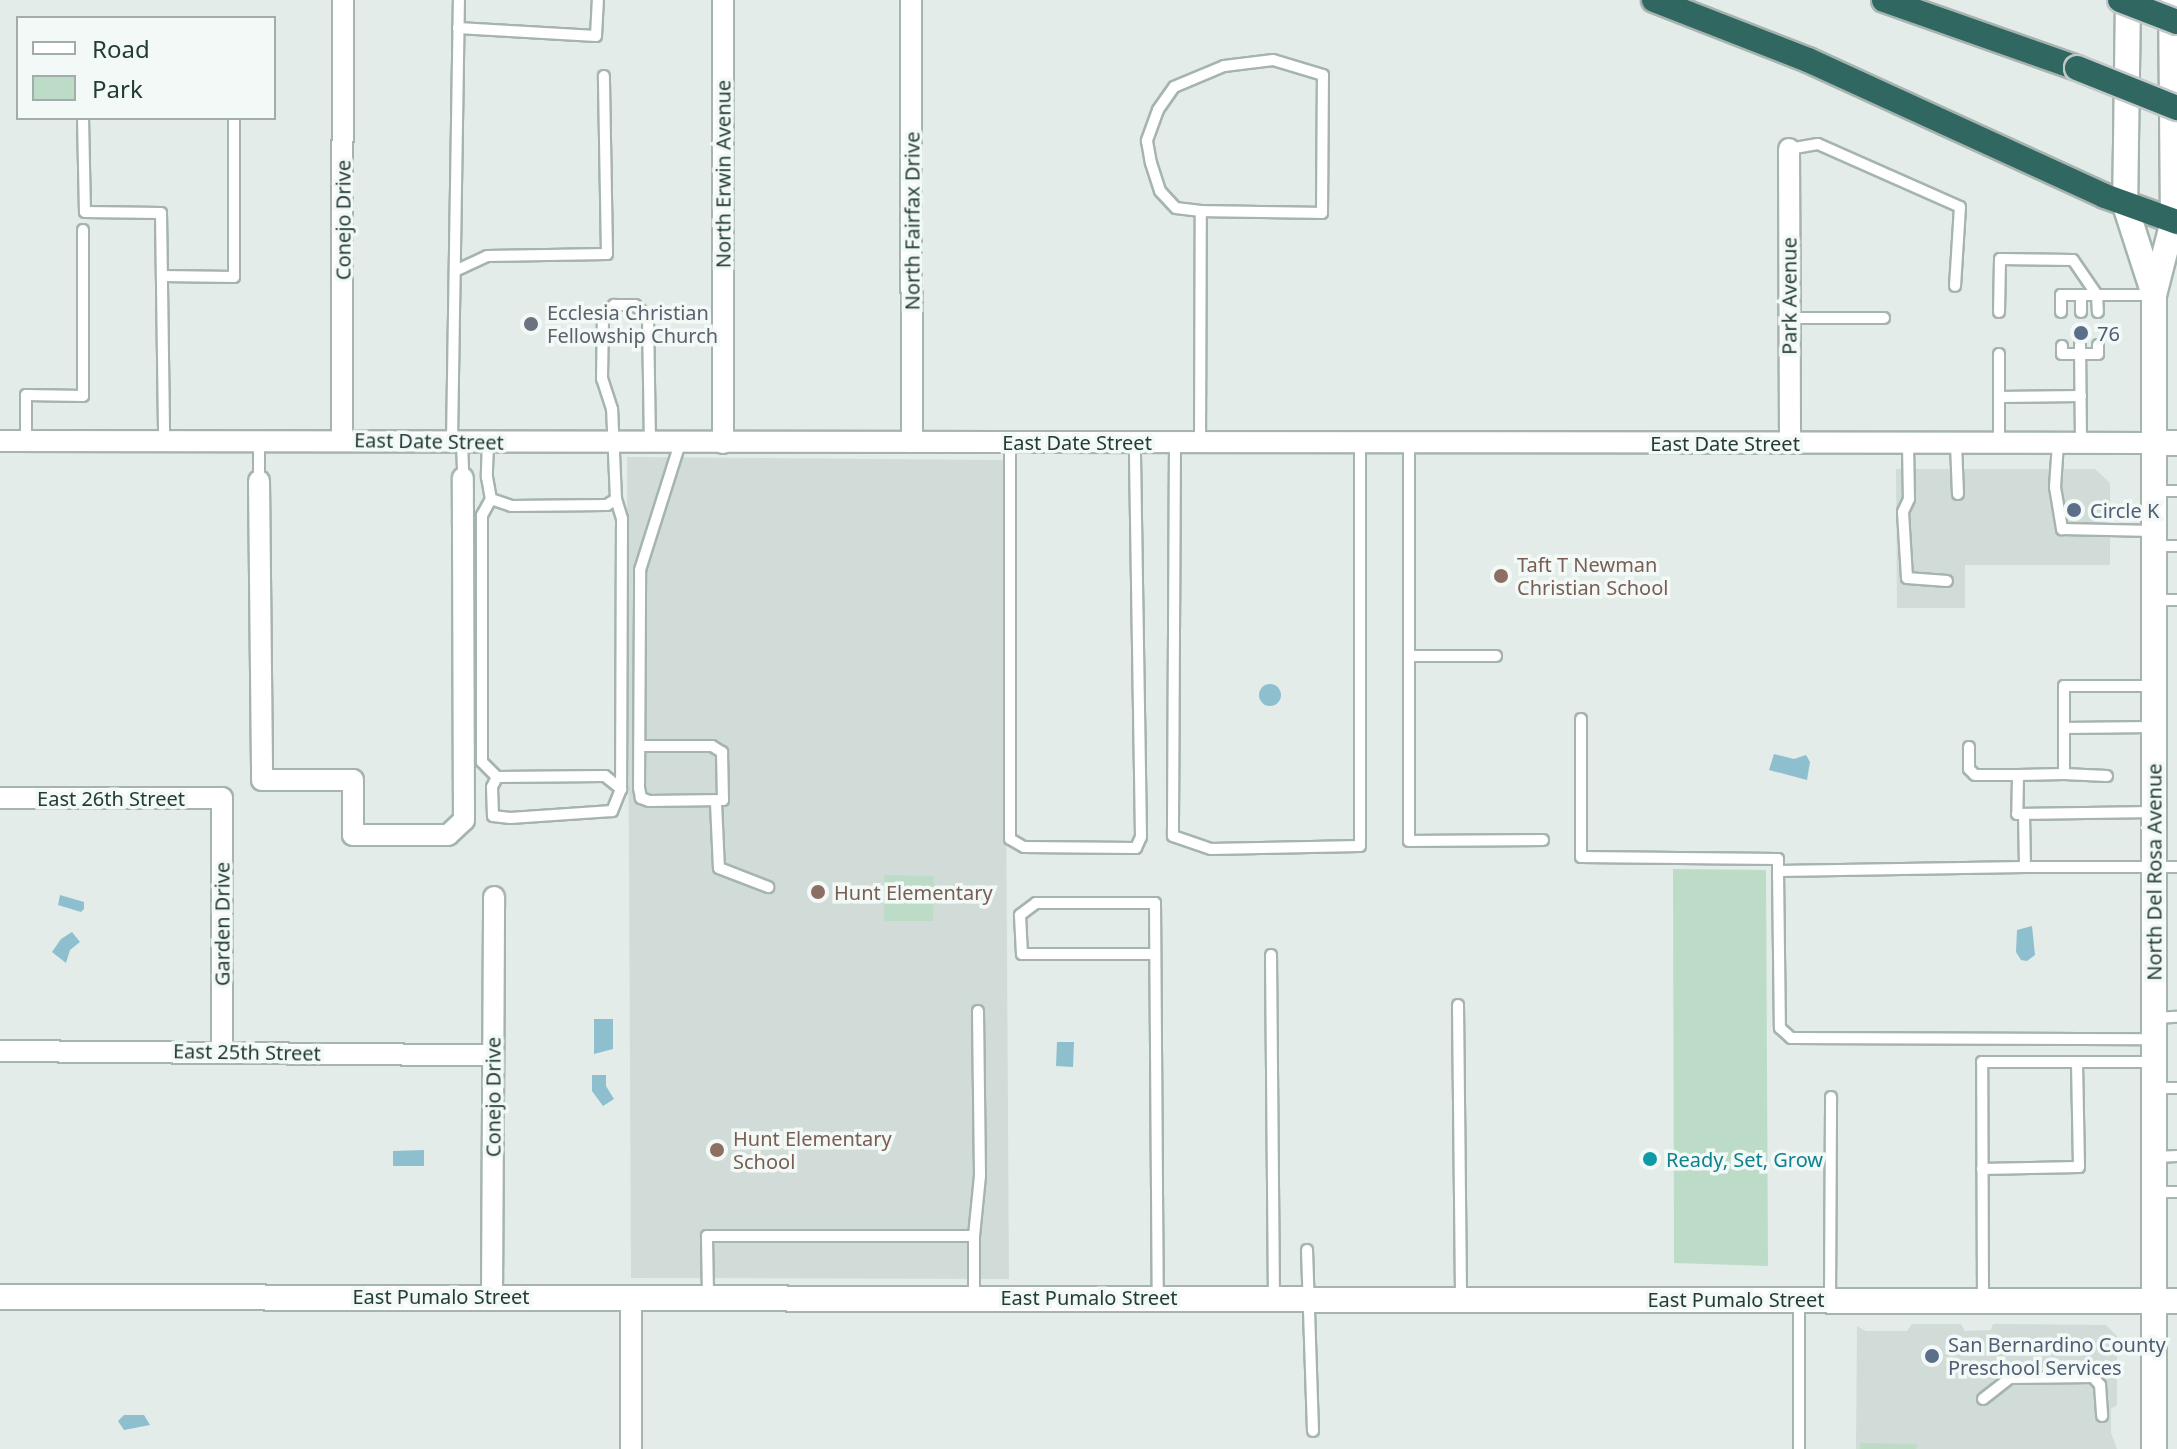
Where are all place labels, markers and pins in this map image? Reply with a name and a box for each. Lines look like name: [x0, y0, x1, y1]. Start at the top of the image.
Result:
place label: Ecclesia Christian Fellowship Church: [547, 300, 718, 347]
marker: Ecclesia Christian Fellowship Church: [522, 315, 540, 333]
place label: 76: [2097, 321, 2120, 345]
marker: 76: [2072, 324, 2090, 342]
place label: Circle K: [2090, 498, 2159, 522]
marker: Circle K: [2065, 501, 2083, 519]
place label: Taft T Newman Christian School: [1517, 552, 1668, 599]
marker: Taft T Newman Christian School: [1492, 567, 1510, 585]
place label: Hunt Elementary: [834, 880, 993, 904]
marker: Hunt Elementary: [809, 883, 827, 901]
place label: Hunt Elementary School: [733, 1126, 892, 1173]
marker: Hunt Elementary School: [708, 1141, 726, 1159]
place label: Ready, Set, Grow: [1666, 1147, 1823, 1171]
marker: Ready, Set, Grow: [1641, 1150, 1659, 1168]
place label: San Bernardino County Preschool Services: [1948, 1332, 2166, 1379]
marker: San Bernardino County Preschool Services: [1923, 1347, 1941, 1365]

